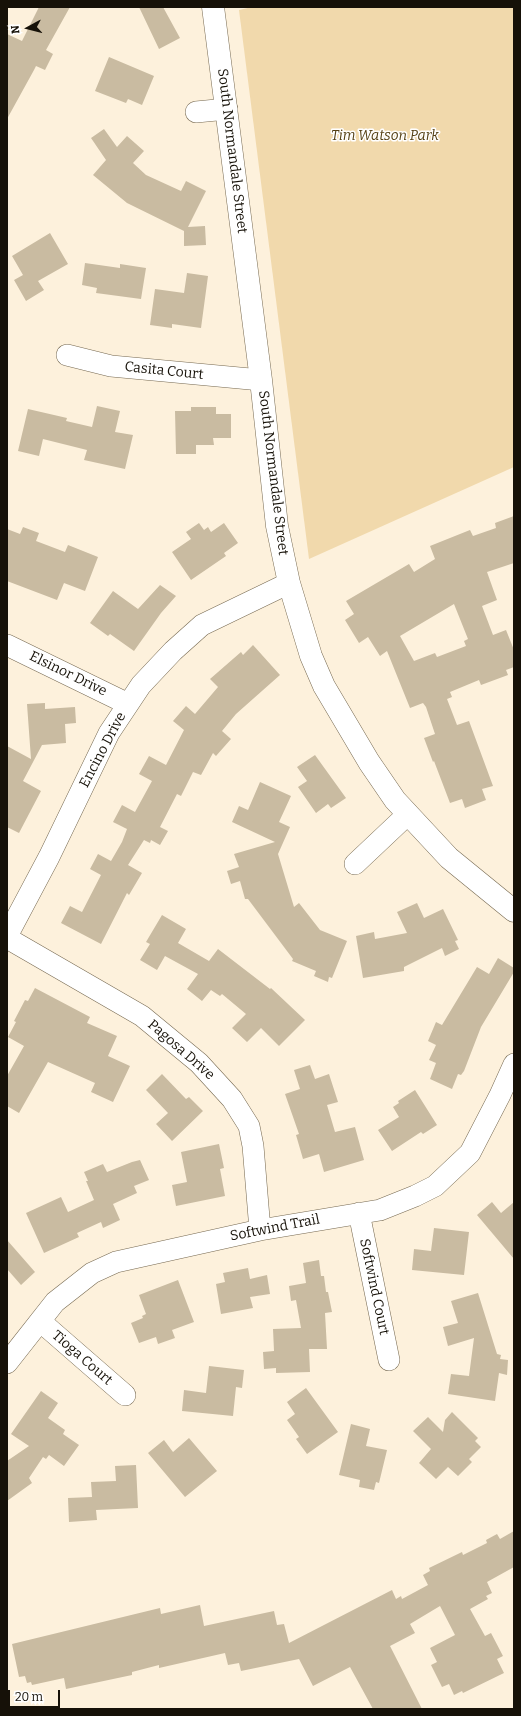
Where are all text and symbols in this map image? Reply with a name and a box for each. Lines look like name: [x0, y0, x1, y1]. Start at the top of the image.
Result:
north arrow: [8, 8, 48, 48]
text: N: [9, 25, 23, 35]
street label: South Normandale Street: [214, 68, 250, 234]
park label: Tim Watson Park: [331, 128, 439, 144]
street label: Casita Court: [124, 359, 204, 383]
street label: South Normandale Street: [255, 390, 291, 556]
street label: Elsinor Drive: [27, 648, 109, 700]
street label: Encino Drive: [76, 710, 130, 790]
street label: Pagosa Drive: [144, 1016, 218, 1084]
street label: Softwind Trail: [229, 1211, 321, 1245]
street label: Softwind Court: [356, 1237, 392, 1337]
street label: Tioga Court: [48, 1327, 116, 1389]
scale bar: [10, 1682, 62, 1708]
text: 20 m: [15, 1690, 43, 1704]

